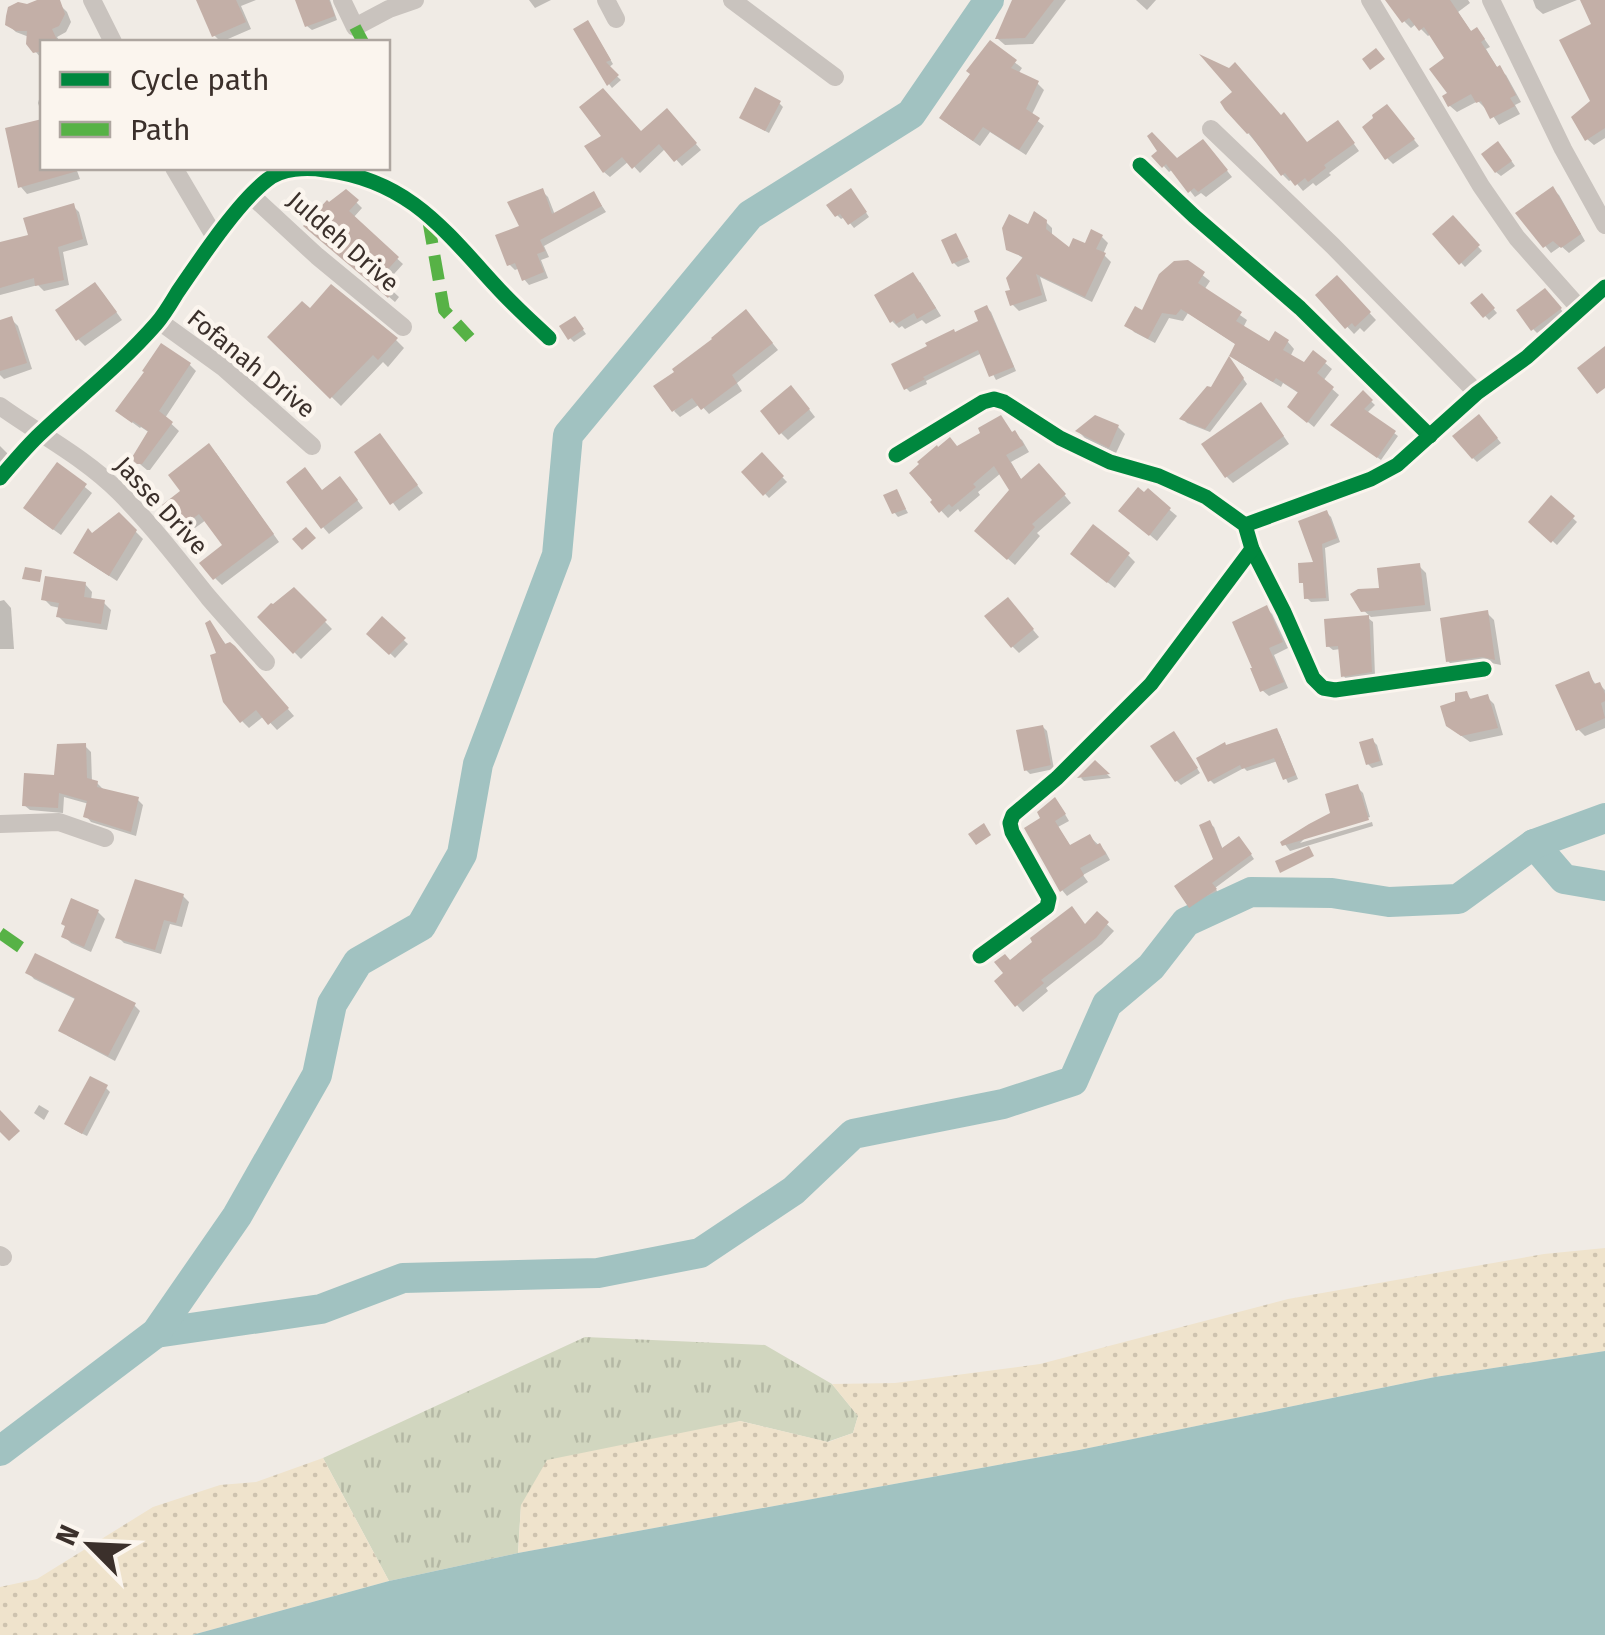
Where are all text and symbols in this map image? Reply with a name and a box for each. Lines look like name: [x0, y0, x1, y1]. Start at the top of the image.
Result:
legend: [40, 40, 390, 170]
text: Cycle path: [130, 62, 269, 98]
text: Path: [130, 112, 191, 148]
street label: Juldeh Drive: [281, 185, 405, 299]
street label: Fofanah Drive: [181, 303, 321, 425]
street label: Jasse Drive: [108, 451, 214, 561]
north arrow: [40, 1495, 140, 1595]
text: N: [49, 1520, 86, 1550]

